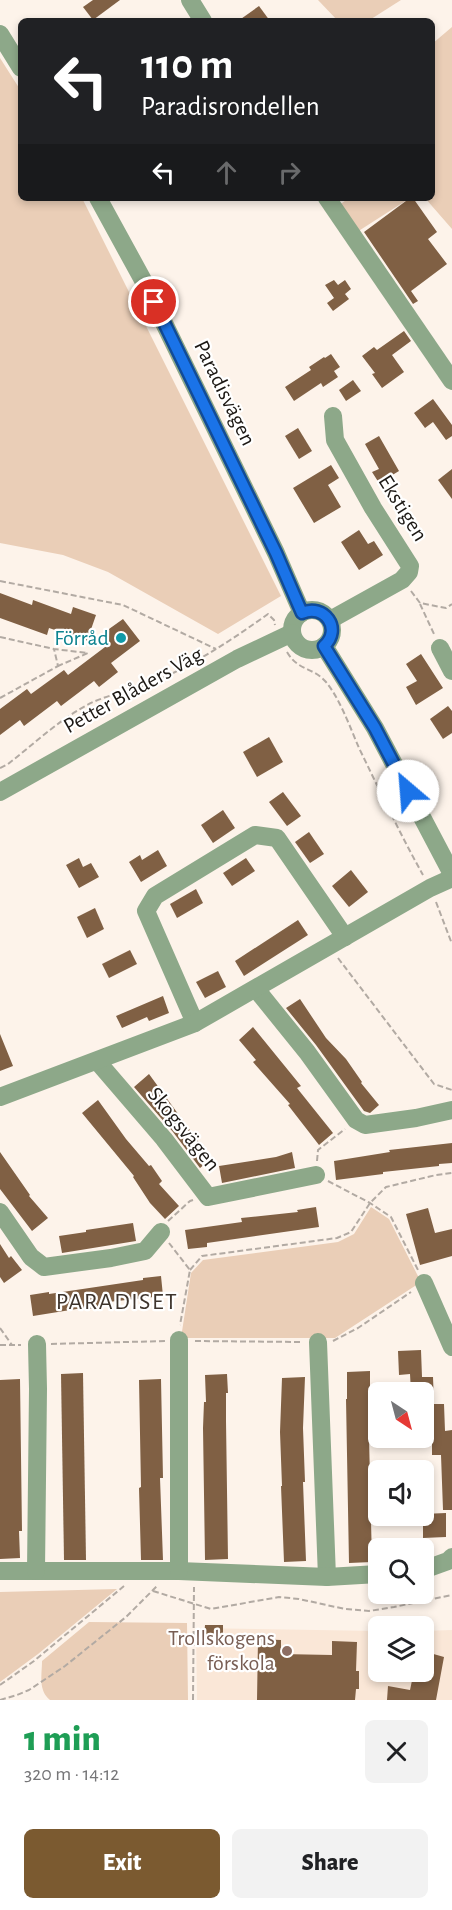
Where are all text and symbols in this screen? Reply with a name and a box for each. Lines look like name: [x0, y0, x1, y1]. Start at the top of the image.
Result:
icon: left: [42, 42, 120, 120]
text: 110 m: [141, 44, 233, 86]
text: Paradisrondellen: [141, 93, 320, 120]
icon: left: [147, 156, 180, 189]
icon: ahead: [210, 156, 243, 189]
icon: right: [273, 156, 306, 189]
pin: [128, 276, 179, 327]
icon: arrive: [137, 285, 170, 318]
street label: Paradisvägen: [190, 337, 260, 449]
street label: Ekstigen: [374, 471, 432, 545]
place label: Förråd: [54, 627, 109, 649]
marker: Förråd: [114, 631, 128, 645]
street label: Petter Blåders Väg: [60, 643, 206, 737]
position arrow: [376, 759, 440, 823]
street label: Skogsvägen: [144, 1083, 224, 1175]
district label: PARADISET: [56, 1290, 178, 1314]
north arrow: [368, 1382, 434, 1448]
map controls: [368, 1382, 434, 1682]
button: sound: [368, 1460, 434, 1526]
button: search: [368, 1538, 434, 1604]
button: layers: [368, 1616, 434, 1682]
place label: Trollskogens förskola: [168, 1627, 275, 1674]
marker: Trollskogens förskola: [280, 1644, 294, 1658]
button: close: [365, 1720, 428, 1783]
text: 1 min: [24, 1721, 101, 1757]
text: 320 m · 14:12: [24, 1764, 119, 1784]
button: Exit: [24, 1829, 220, 1898]
button: Share: [232, 1829, 428, 1898]

